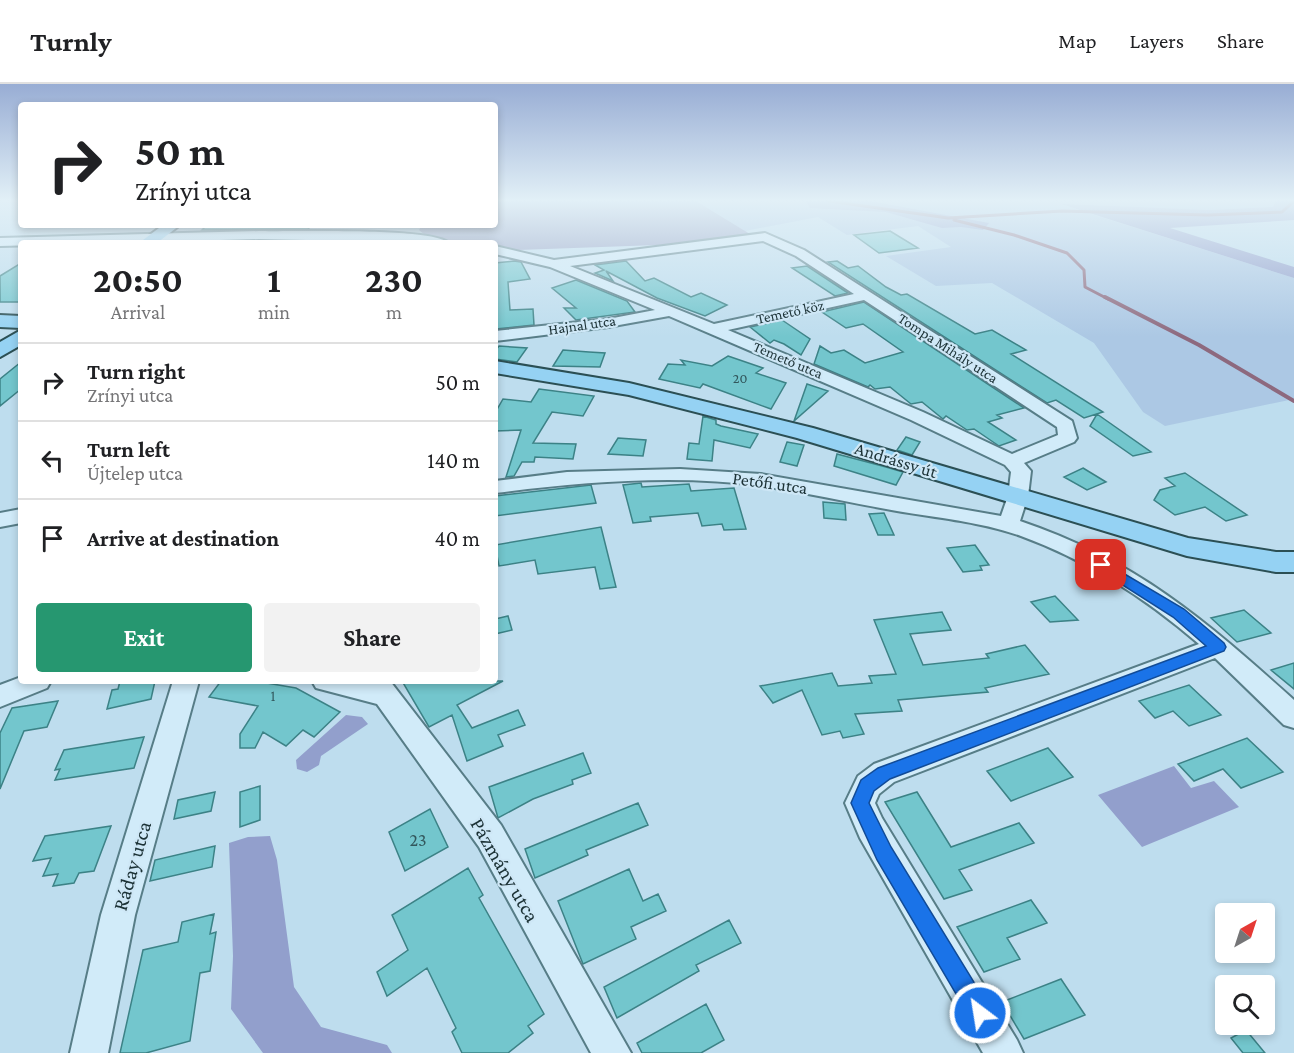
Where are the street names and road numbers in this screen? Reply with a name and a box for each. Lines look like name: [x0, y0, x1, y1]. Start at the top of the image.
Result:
street label: Temető köz: [755, 297, 825, 327]
street label: Tompa Mihály utca: [895, 310, 1001, 387]
street label: Hajnal utca: [547, 312, 617, 339]
street label: Temető utca: [751, 338, 825, 382]
street label: Andrássy út: [852, 438, 941, 482]
street label: Petőfi utca: [731, 468, 809, 498]
street label: Pázmány utca: [465, 813, 545, 927]
street label: Ráday utca: [108, 818, 156, 913]

